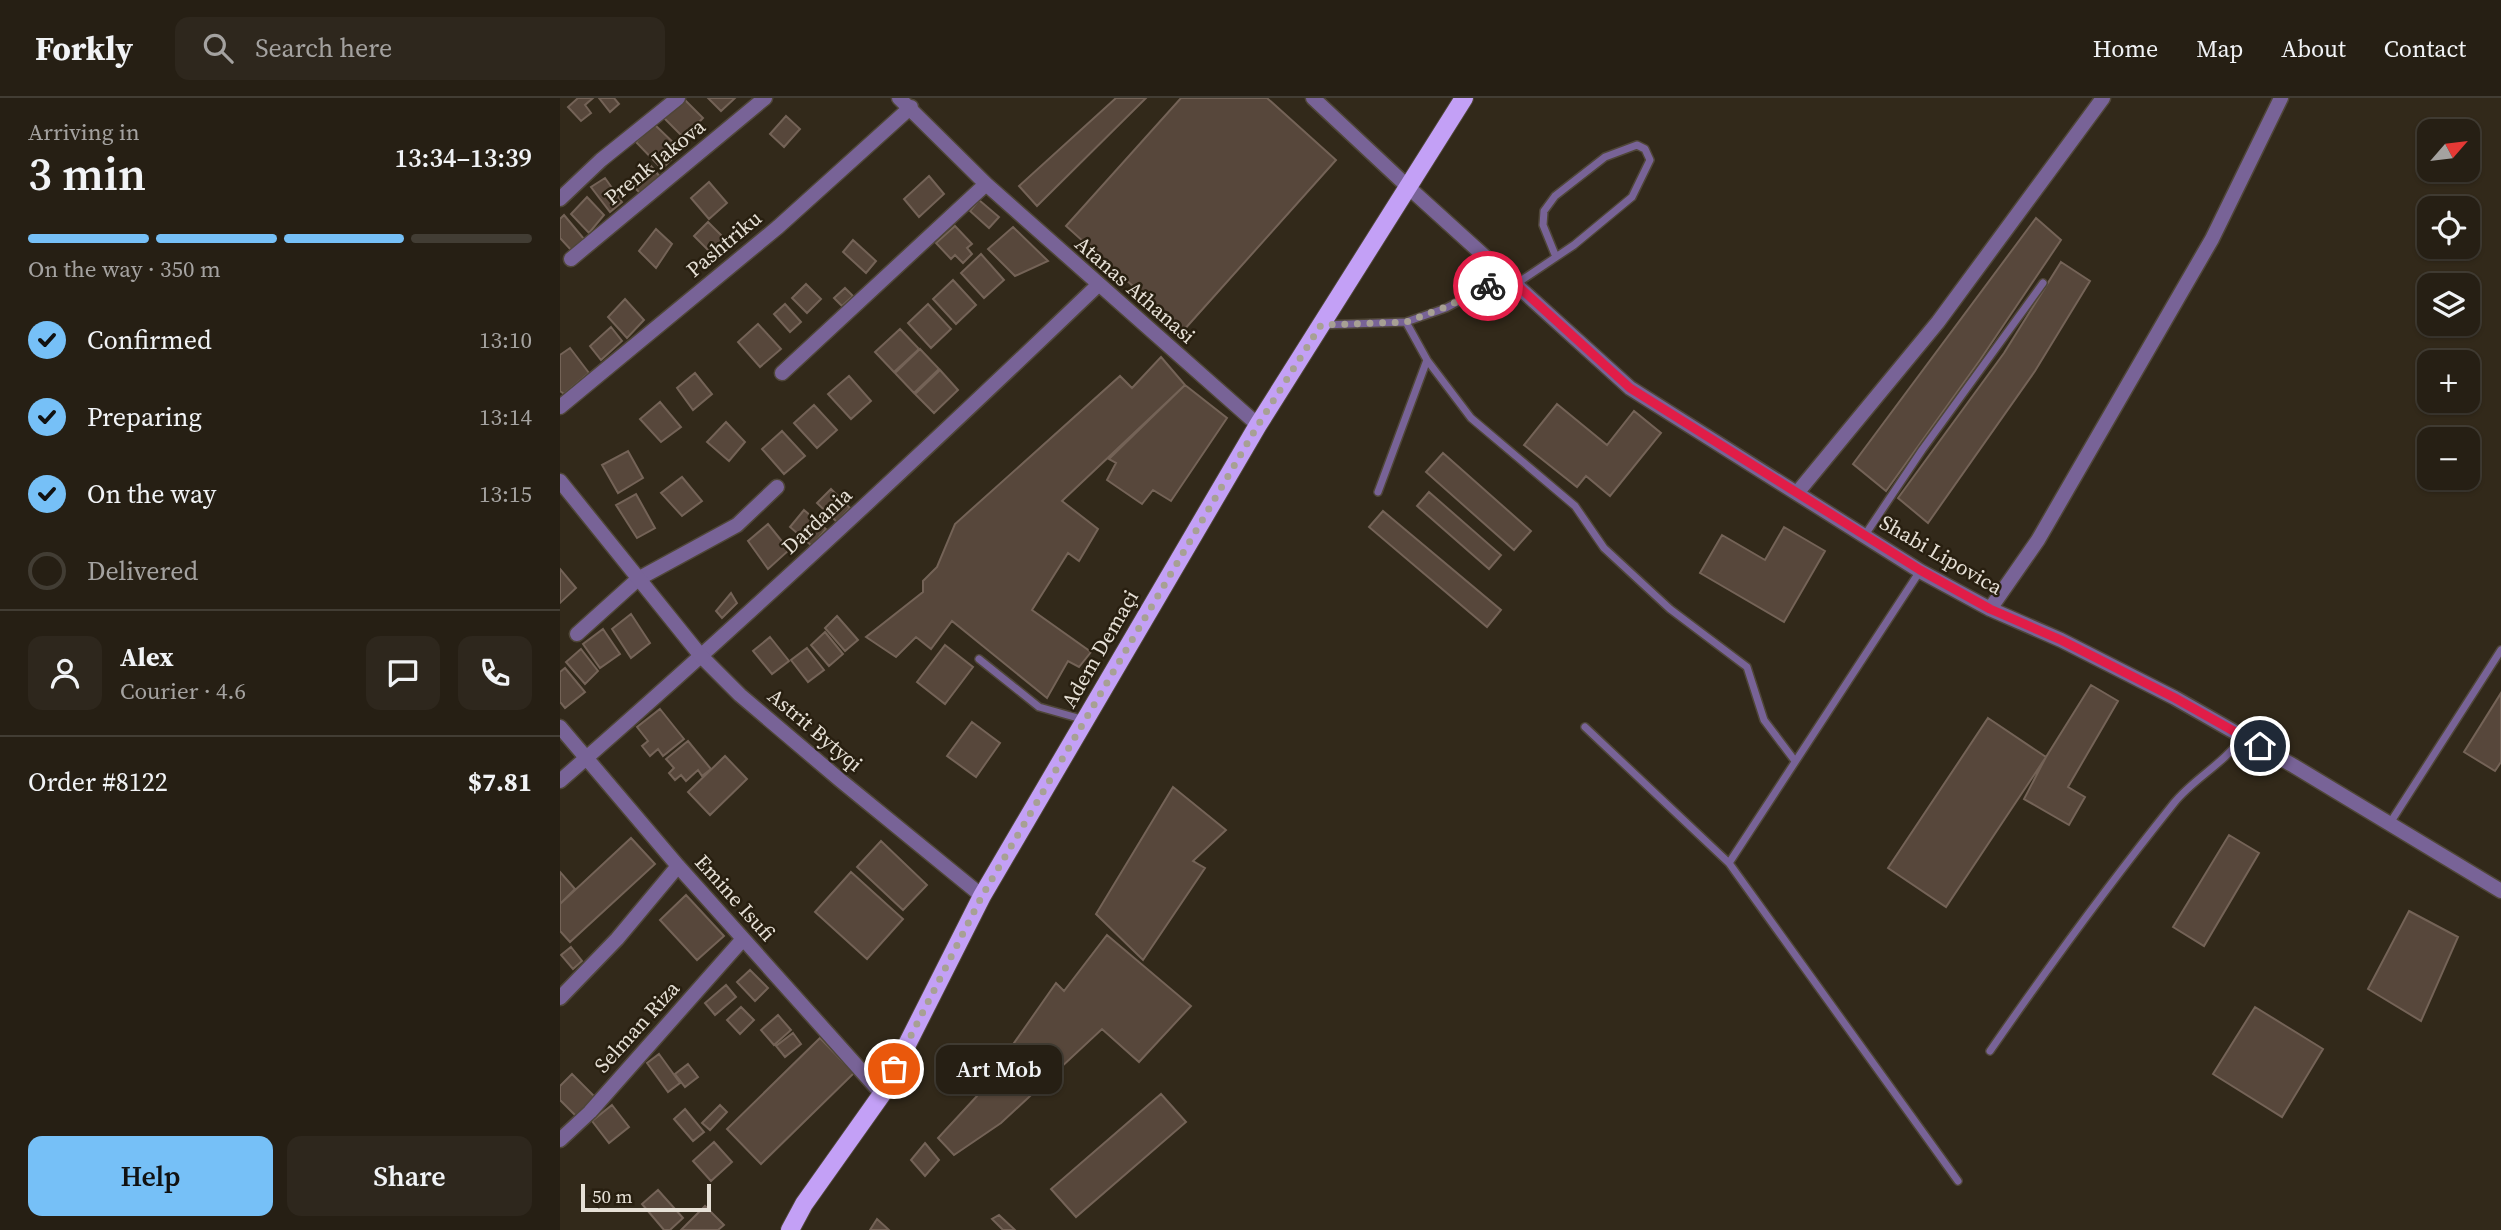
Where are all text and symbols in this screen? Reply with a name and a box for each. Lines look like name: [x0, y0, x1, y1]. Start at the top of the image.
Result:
search box: [175, 17, 665, 80]
text: Forkly: [35, 26, 133, 71]
icon: search: [199, 29, 237, 67]
text: Search here: [255, 30, 392, 66]
text: Home: [2093, 32, 2158, 65]
text: Map: [2196, 32, 2243, 65]
text: About: [2281, 32, 2346, 65]
text: Contact: [2384, 32, 2466, 65]
street label: Prenk Jakova: [598, 112, 712, 211]
text: Arriving in: [28, 116, 140, 148]
north arrow: [2417, 119, 2480, 182]
map controls: [2417, 119, 2480, 490]
text: 13:34–13:39: [395, 140, 532, 176]
text: 3 min: [28, 142, 146, 205]
button: locate: [2417, 196, 2480, 259]
street label: Pashtriku: [680, 204, 768, 284]
street label: Atanas Athanasi: [1069, 229, 1202, 350]
courier: [1453, 251, 1523, 321]
text: On the way · 350 m: [28, 253, 221, 285]
icon: bike: [1469, 267, 1507, 305]
button: layers: [2417, 273, 2480, 336]
icon: check: [28, 321, 66, 359]
text: Confirmed: [87, 322, 212, 358]
text: 13:10: [479, 324, 532, 356]
button: +: [2417, 350, 2480, 413]
icon: check: [28, 398, 66, 436]
text: Preparing: [87, 399, 202, 435]
text: 13:14: [479, 401, 532, 433]
button: −: [2417, 427, 2480, 490]
icon: check: [28, 475, 66, 513]
text: On the way: [87, 476, 216, 512]
text: 13:15: [479, 478, 532, 510]
street label: Dardania: [775, 480, 858, 561]
street label: Shabi Lipovica: [1875, 508, 2008, 602]
text: Delivered: [87, 553, 198, 589]
street label: Adem Demaçi: [1054, 584, 1145, 713]
button: person: [28, 636, 102, 710]
button: chat: [366, 636, 440, 710]
button: phone: [458, 636, 532, 710]
text: Alex: [120, 639, 174, 675]
text: Courier · 4.6: [120, 675, 246, 707]
street label: Astrit Bytyqi: [762, 681, 869, 778]
pin: [2230, 716, 2290, 776]
icon: home: [2241, 727, 2279, 765]
text: Order #8122: [28, 764, 168, 800]
text: $7.81: [468, 764, 532, 800]
street label: Emine Isufi: [689, 848, 782, 948]
street label: Selman Riza: [587, 974, 686, 1079]
pin: [864, 1039, 924, 1099]
callout: Art Mob: [936, 1044, 1062, 1094]
icon: bag: [875, 1050, 913, 1088]
text: Art Mob: [956, 1053, 1042, 1085]
button: Help: [28, 1136, 273, 1216]
button: Share: [287, 1136, 532, 1216]
scale bar: [581, 1181, 710, 1213]
text: 50 m: [592, 1183, 633, 1209]

